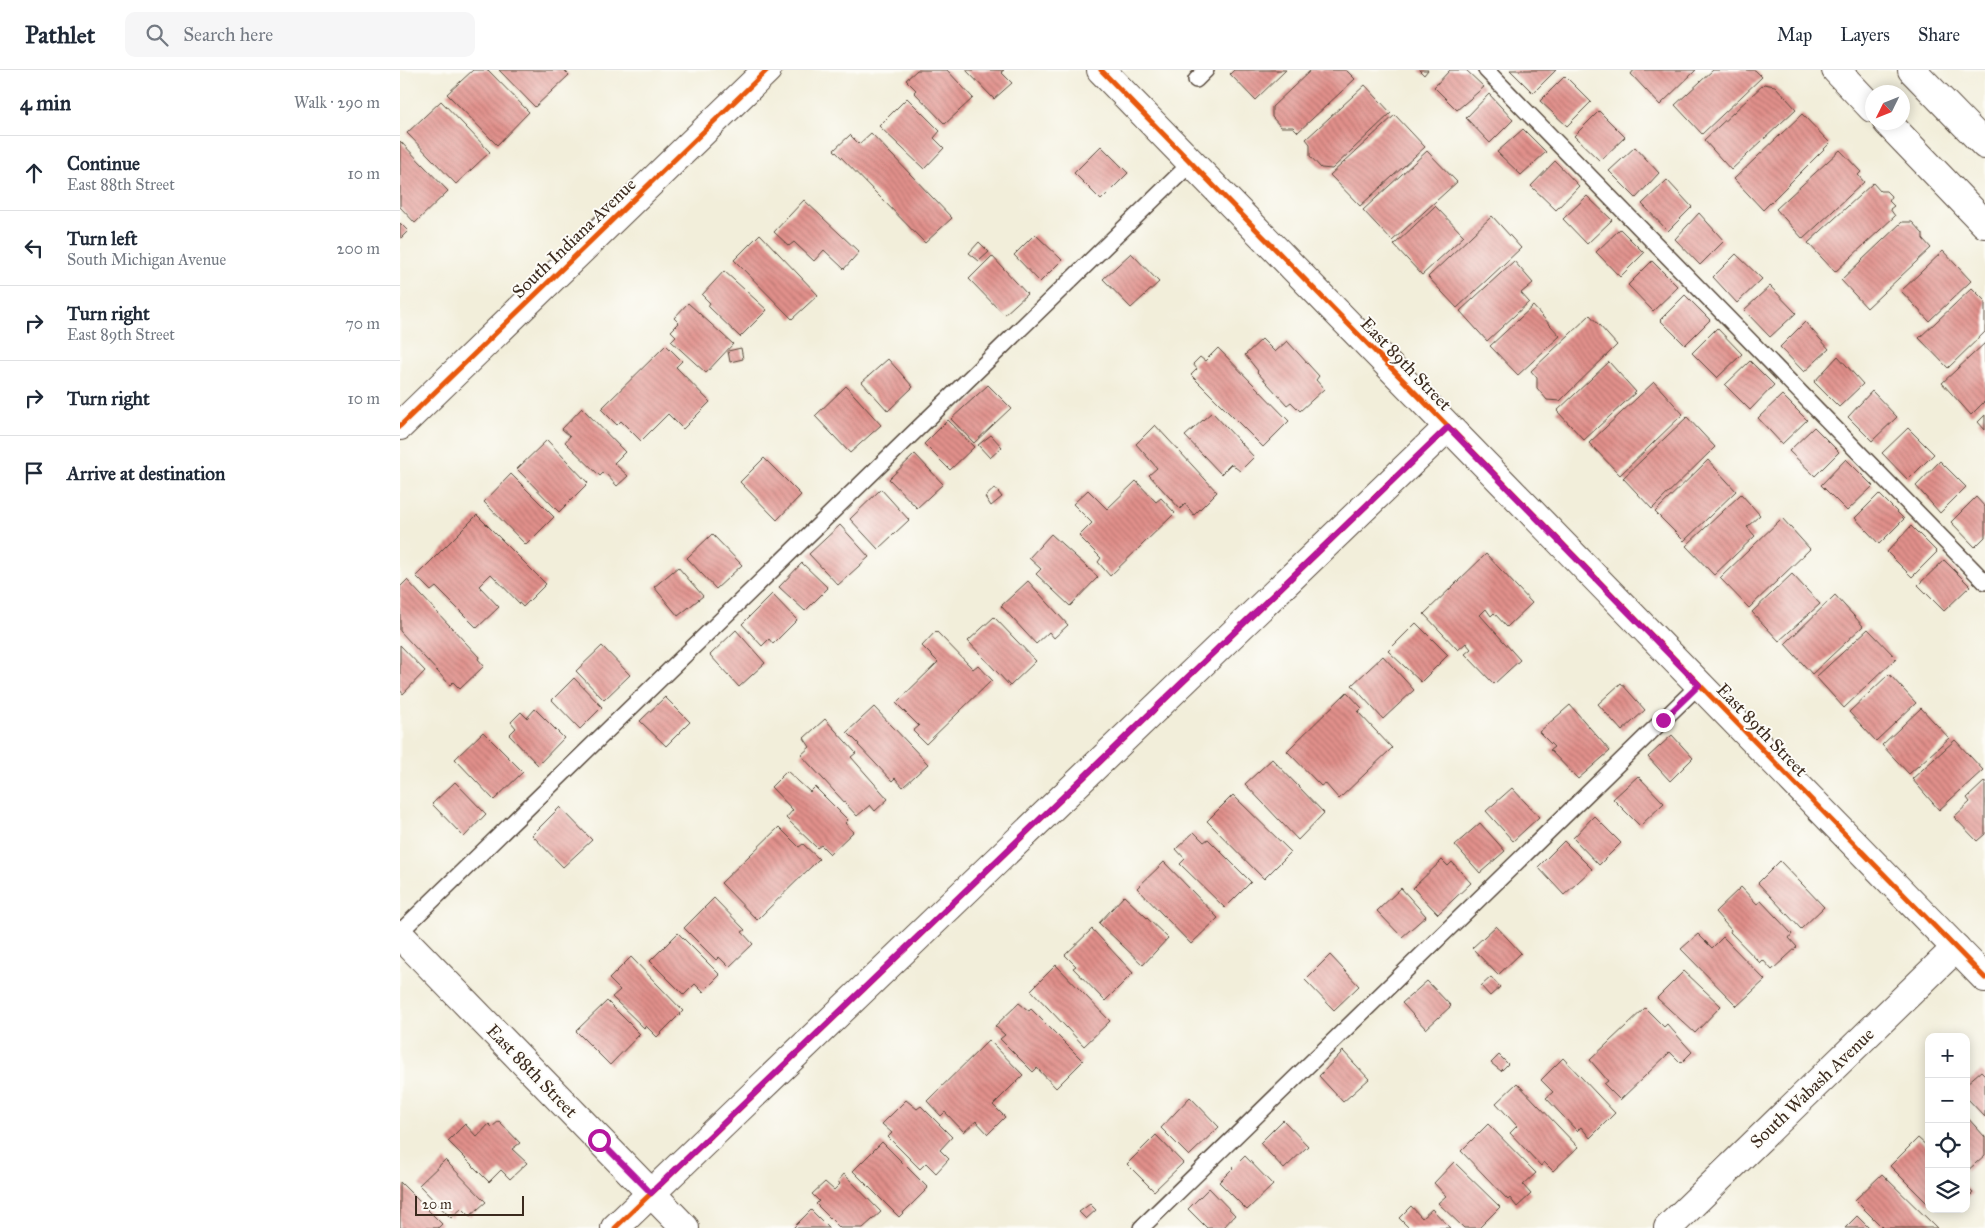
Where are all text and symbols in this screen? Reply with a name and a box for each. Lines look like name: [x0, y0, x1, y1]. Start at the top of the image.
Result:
search box: [125, 12, 475, 57]
text: Pathlet: [25, 20, 95, 50]
icon: search: [143, 21, 171, 49]
text: Search here: [183, 23, 273, 46]
text: Map: [1777, 24, 1812, 46]
text: Layers: [1840, 24, 1890, 46]
text: Share: [1918, 24, 1960, 46]
north arrow: [1865, 85, 1910, 130]
text: 4 min: [20, 90, 71, 116]
text: Walk · 290 m: [294, 93, 380, 112]
text: Continue: [67, 152, 140, 175]
icon: ahead: [20, 159, 48, 187]
text: 10 m: [348, 164, 380, 183]
street label: South Indiana Avenue: [507, 173, 641, 303]
text: East 88th Street: [67, 175, 175, 194]
text: Turn left: [67, 227, 137, 250]
icon: left: [20, 234, 48, 262]
text: 200 m: [337, 239, 380, 258]
text: South Michigan Avenue: [67, 250, 226, 269]
text: Turn right: [67, 302, 150, 325]
icon: right: [20, 309, 48, 337]
street label: East 89th Street: [1356, 313, 1457, 416]
text: 70 m: [345, 314, 380, 333]
text: East 89th Street: [67, 325, 175, 344]
icon: right: [20, 384, 48, 412]
text: Turn right: [67, 387, 150, 410]
text: 10 m: [348, 389, 380, 408]
icon: arrive: [20, 459, 48, 487]
text: Arrive at destination: [67, 462, 225, 485]
street label: East 89th Street: [1712, 679, 1813, 782]
route end: [1652, 709, 1675, 732]
street label: East 88th Street: [482, 1020, 583, 1123]
street label: South Wabash Avenue: [1745, 1023, 1879, 1153]
map controls: [1925, 1033, 1970, 1213]
button: +: [1925, 1033, 1970, 1078]
button: −: [1925, 1078, 1970, 1123]
button: locate: [1925, 1123, 1970, 1168]
route start: [588, 1129, 611, 1152]
button: layers: [1925, 1168, 1970, 1213]
scale bar: [415, 1193, 524, 1216]
text: 20 m: [422, 1196, 452, 1213]

